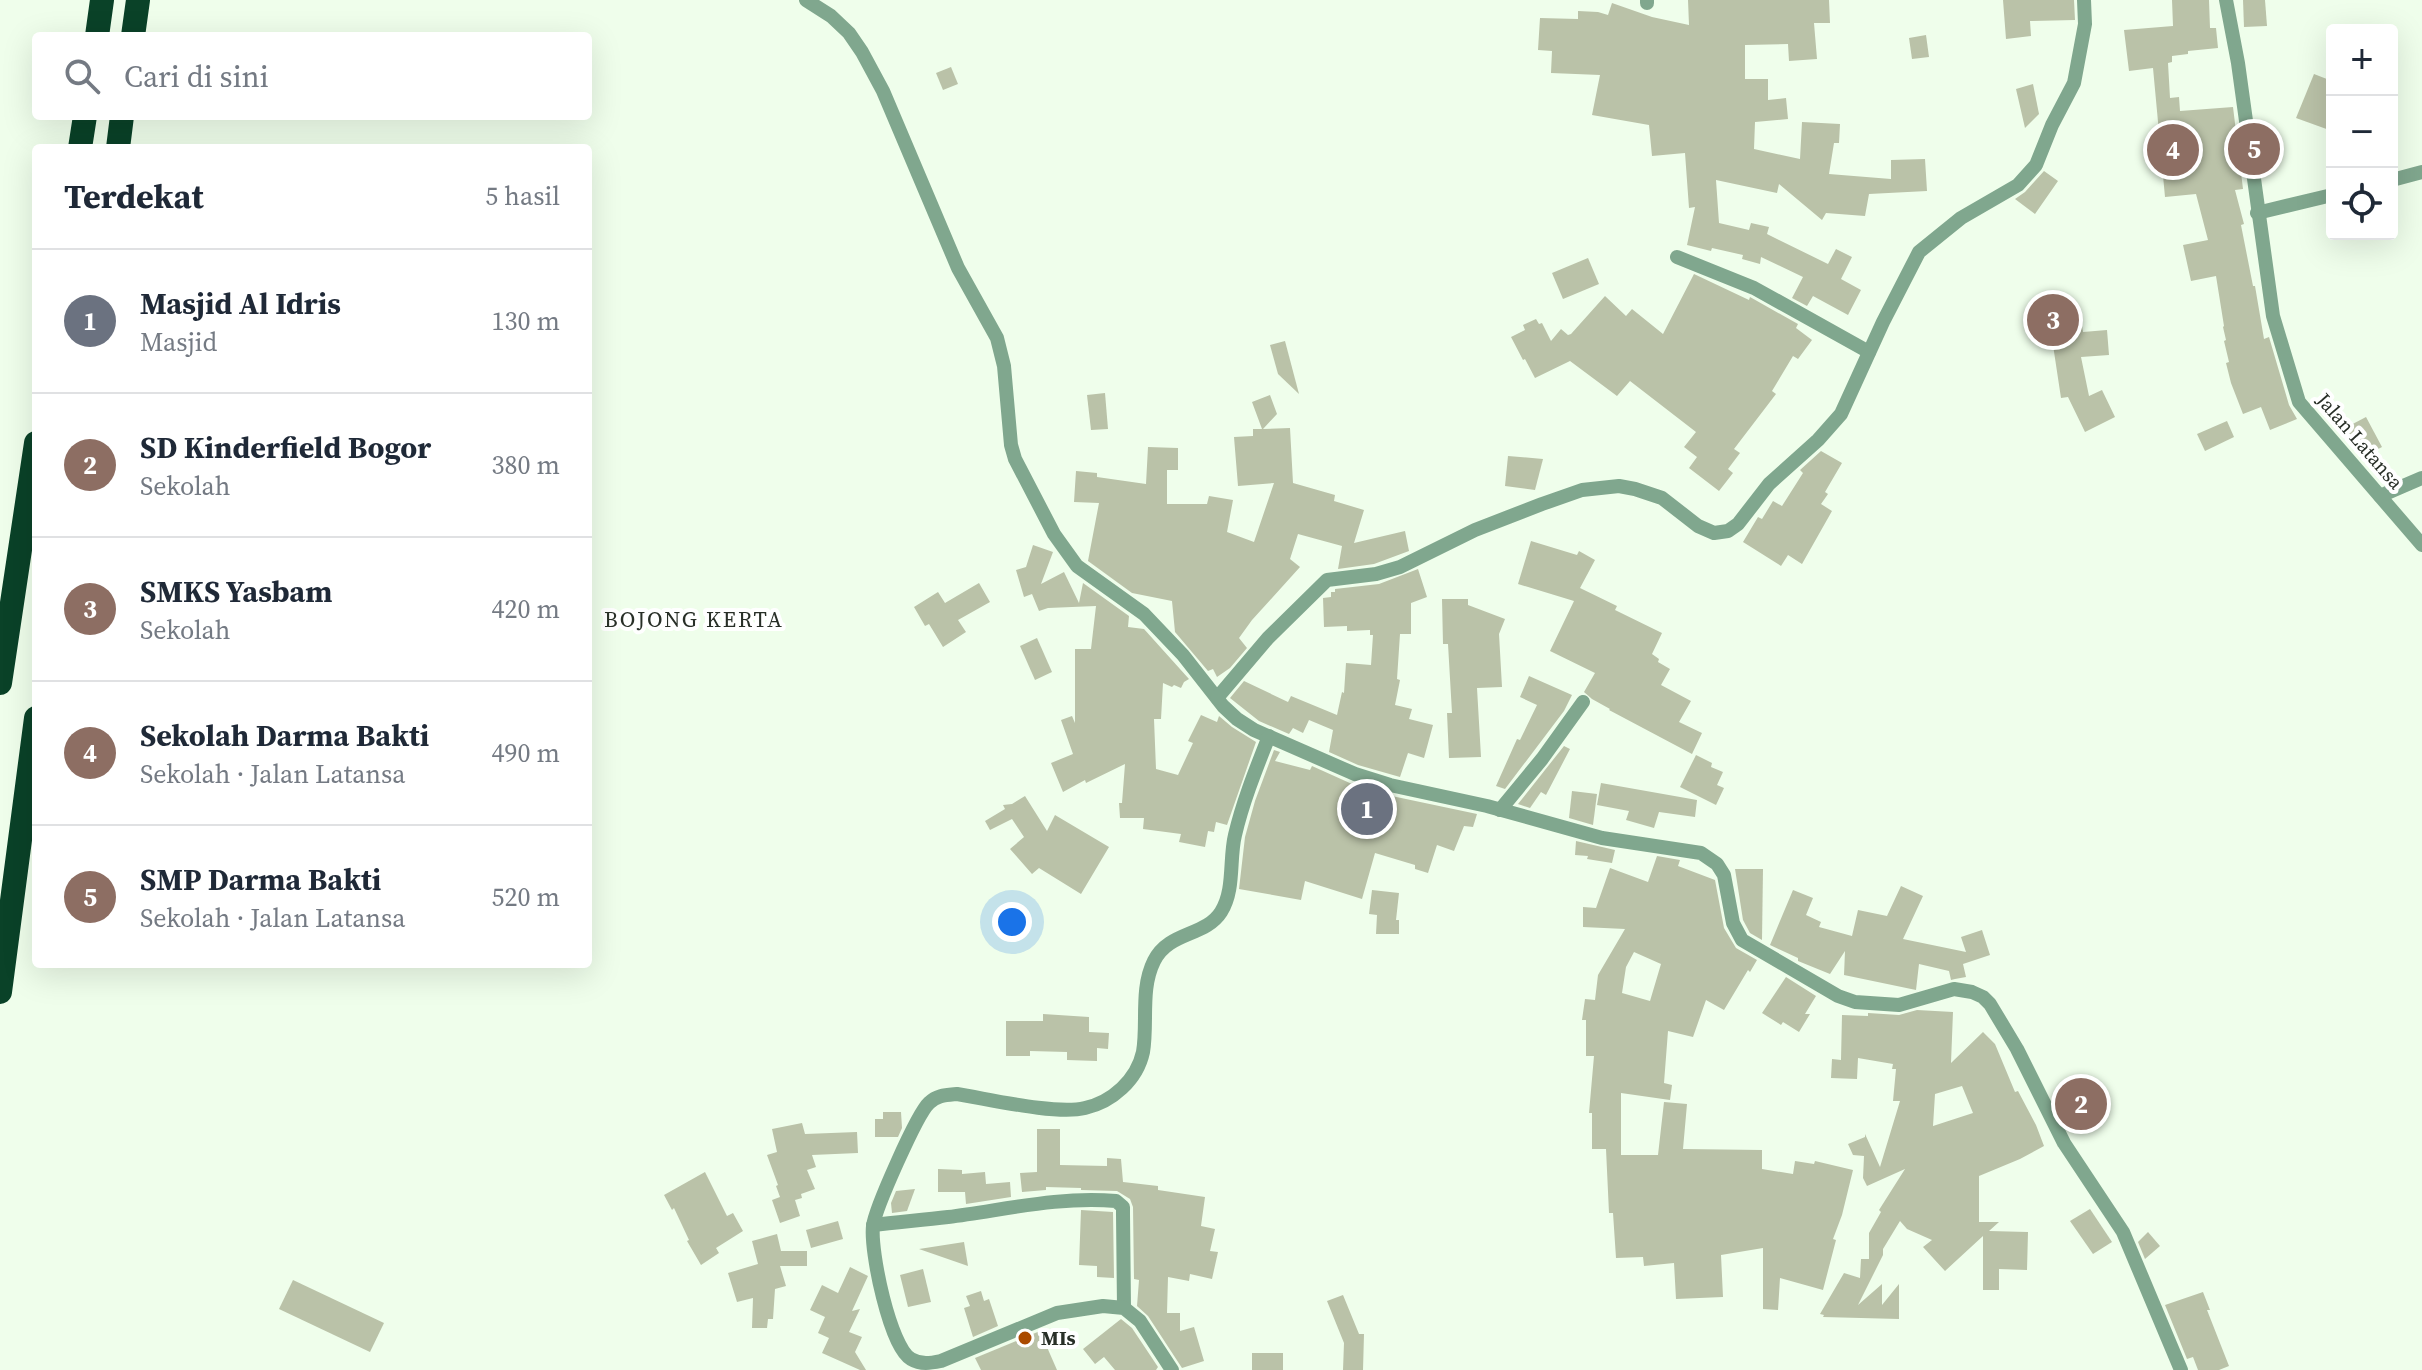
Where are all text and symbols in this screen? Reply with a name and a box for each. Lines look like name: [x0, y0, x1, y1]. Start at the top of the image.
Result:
map controls: [2326, 24, 2398, 240]
button: +: [2326, 24, 2398, 96]
search box: [32, 32, 592, 120]
icon: search: [60, 54, 104, 98]
text: Cari di sini: [124, 56, 269, 97]
button: −: [2326, 96, 2398, 168]
pin: 5: [2228, 119, 2280, 179]
pin: 4: [2147, 120, 2199, 180]
button: locate: [2326, 168, 2398, 240]
text: Terdekat: [64, 173, 204, 219]
text: 5 hasil: [485, 178, 560, 214]
text: Masjid Al Idris: [140, 283, 341, 324]
pin: 3: [2027, 290, 2079, 350]
text: 1: [83, 303, 97, 339]
text: 130 m: [492, 303, 560, 339]
text: Masjid: [140, 324, 217, 360]
street label: Jalan Latansa: [2310, 386, 2410, 496]
text: SD Kinderfield Bogor: [140, 427, 431, 468]
text: 2: [83, 447, 97, 483]
text: 380 m: [492, 447, 560, 483]
text: Sekolah: [140, 468, 230, 504]
text: SMKS Yasbam: [140, 571, 332, 612]
text: 3: [83, 591, 97, 627]
text: 420 m: [492, 591, 560, 627]
district label: BOJONG KERTA: [604, 604, 784, 634]
text: Sekolah: [140, 612, 230, 648]
text: Sekolah Darma Bakti: [140, 715, 429, 756]
text: 4: [83, 735, 97, 771]
text: 490 m: [492, 735, 560, 771]
text: Sekolah · Jalan Latansa: [140, 756, 406, 792]
pin: 1: [1341, 779, 1393, 839]
text: SMP Darma Bakti: [140, 859, 381, 900]
text: 5: [83, 879, 97, 915]
text: 520 m: [492, 879, 560, 915]
text: Sekolah · Jalan Latansa: [140, 900, 406, 936]
your location: [992, 902, 1032, 942]
pin: 2: [2055, 1074, 2107, 1134]
place label: MIs: [1041, 1324, 1076, 1352]
marker: MIs: [1016, 1329, 1034, 1347]

